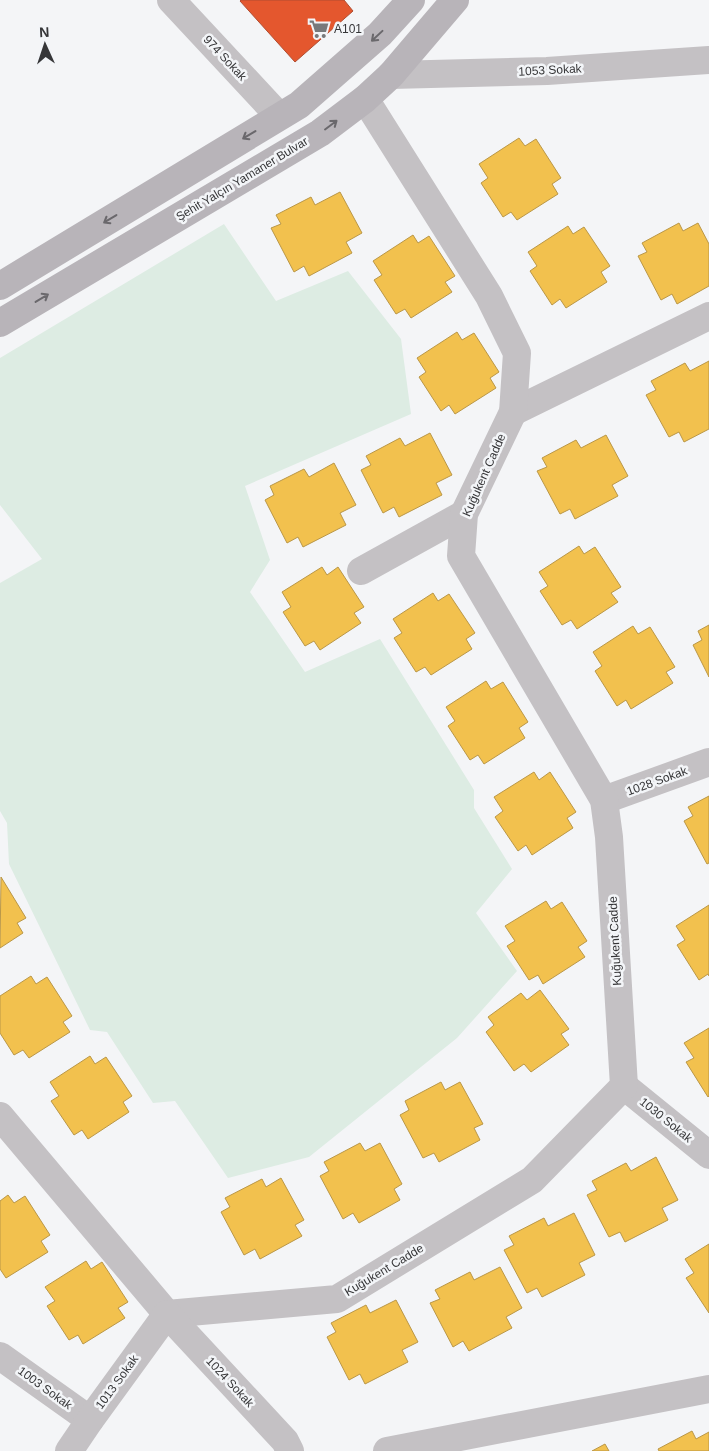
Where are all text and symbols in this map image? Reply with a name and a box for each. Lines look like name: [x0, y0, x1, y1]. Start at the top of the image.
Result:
supermarket icon: A101: [308, 18, 330, 40]
north arrow: [20, 20, 70, 70]
place label: A101: [334, 22, 362, 36]
text: N: [39, 24, 50, 40]
one-way arrow: [371, 30, 384, 42]
street label: 974 Sokak: [201, 32, 250, 84]
street label: 1053 Sokak: [518, 61, 583, 79]
one-way arrow: [324, 119, 337, 130]
one-way arrow: [243, 130, 257, 140]
street label: Şehit Yalçın Yamaner Bulvar: [174, 134, 310, 224]
one-way arrow: [104, 215, 118, 225]
one-way arrow: [34, 293, 48, 303]
street label: Kuğukent Cadde: [459, 431, 509, 519]
street label: 1028 Sokak: [625, 763, 690, 798]
street label: Kuğukent Cadde: [606, 896, 624, 986]
street label: 1030 Sokak: [637, 1095, 696, 1146]
street label: Kuğukent Cadde: [342, 1241, 426, 1299]
street label: 1013 Sokak: [93, 1351, 142, 1412]
street label: 1024 Sokak: [203, 1354, 257, 1411]
street label: 1003 Sokak: [15, 1364, 76, 1413]

